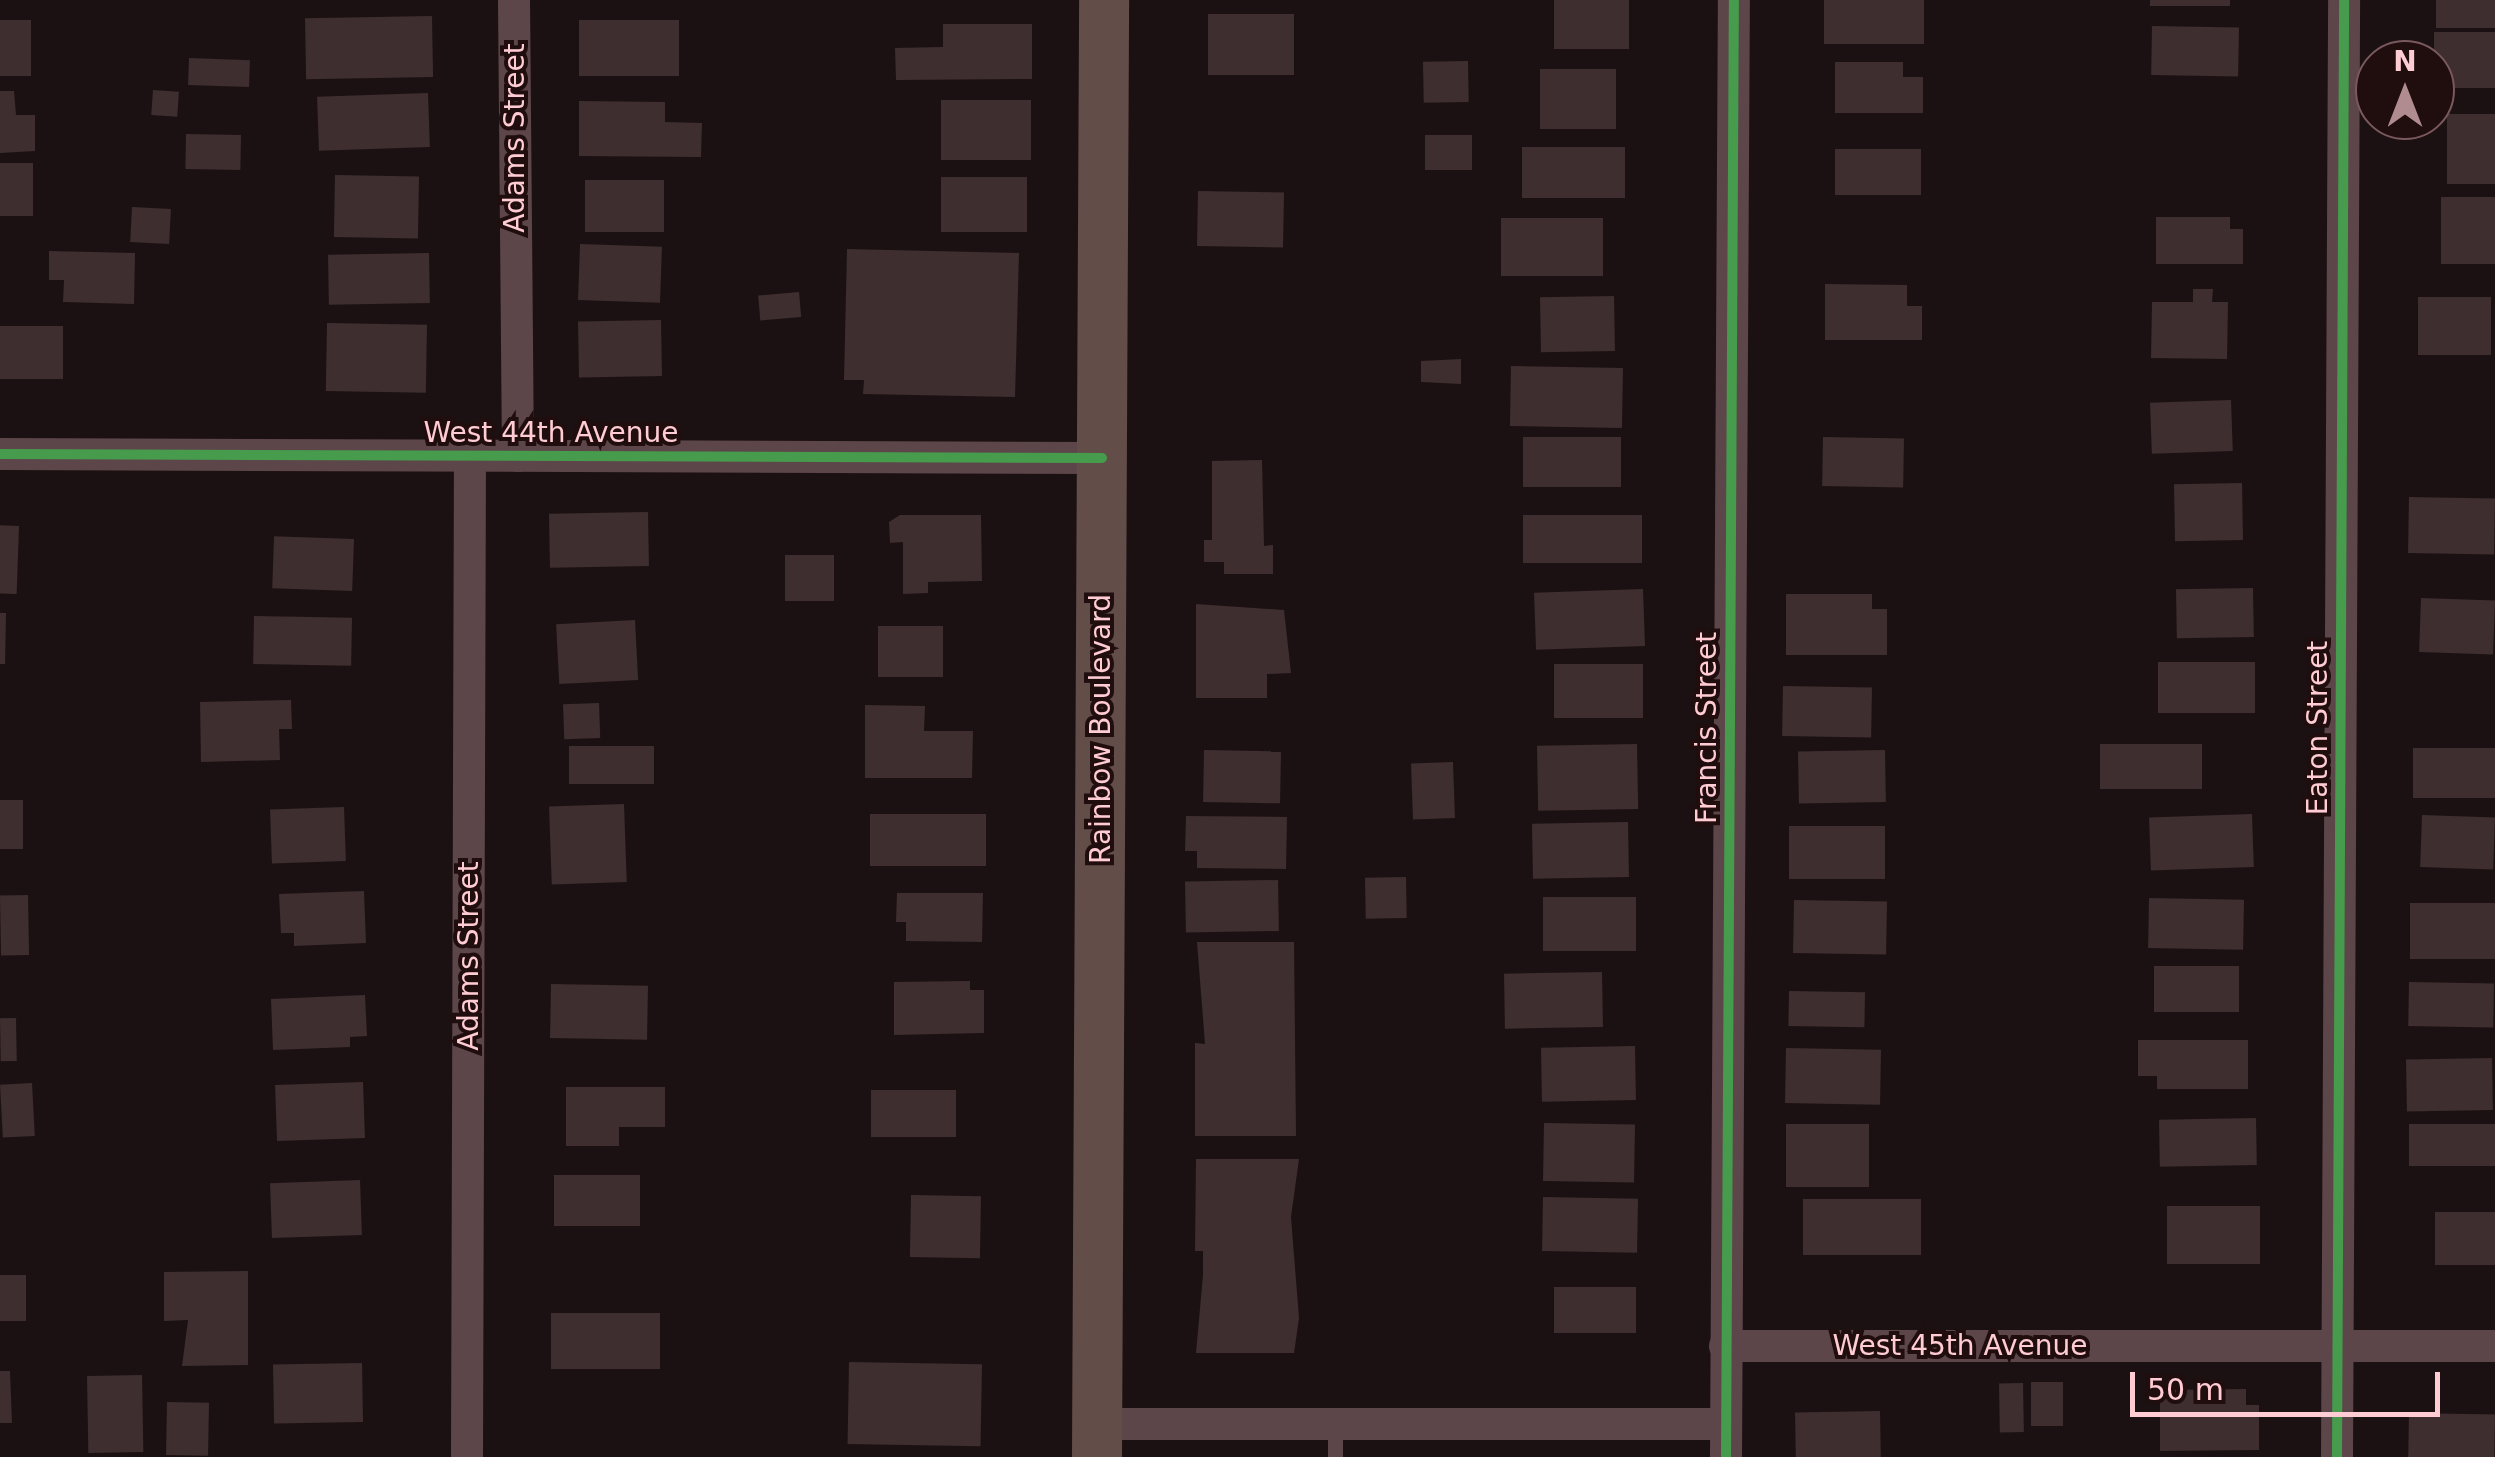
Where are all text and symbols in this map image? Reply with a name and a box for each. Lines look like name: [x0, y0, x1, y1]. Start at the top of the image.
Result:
north arrow: [2355, 40, 2455, 140]
street label: Adams Street: [498, 43, 532, 233]
text: N: [2393, 45, 2417, 78]
street label: West 44th Avenue: [423, 416, 679, 450]
street label: Rainbow Boulevard: [1084, 594, 1118, 864]
street label: Francis Street: [1690, 632, 1724, 824]
street label: Eaton Street: [2301, 641, 2335, 815]
street label: Adams Street: [452, 861, 486, 1051]
street label: West 45th Avenue: [1832, 1329, 2088, 1363]
scale bar: [2135, 1352, 2445, 1414]
text: 50 m: [2147, 1372, 2224, 1407]

